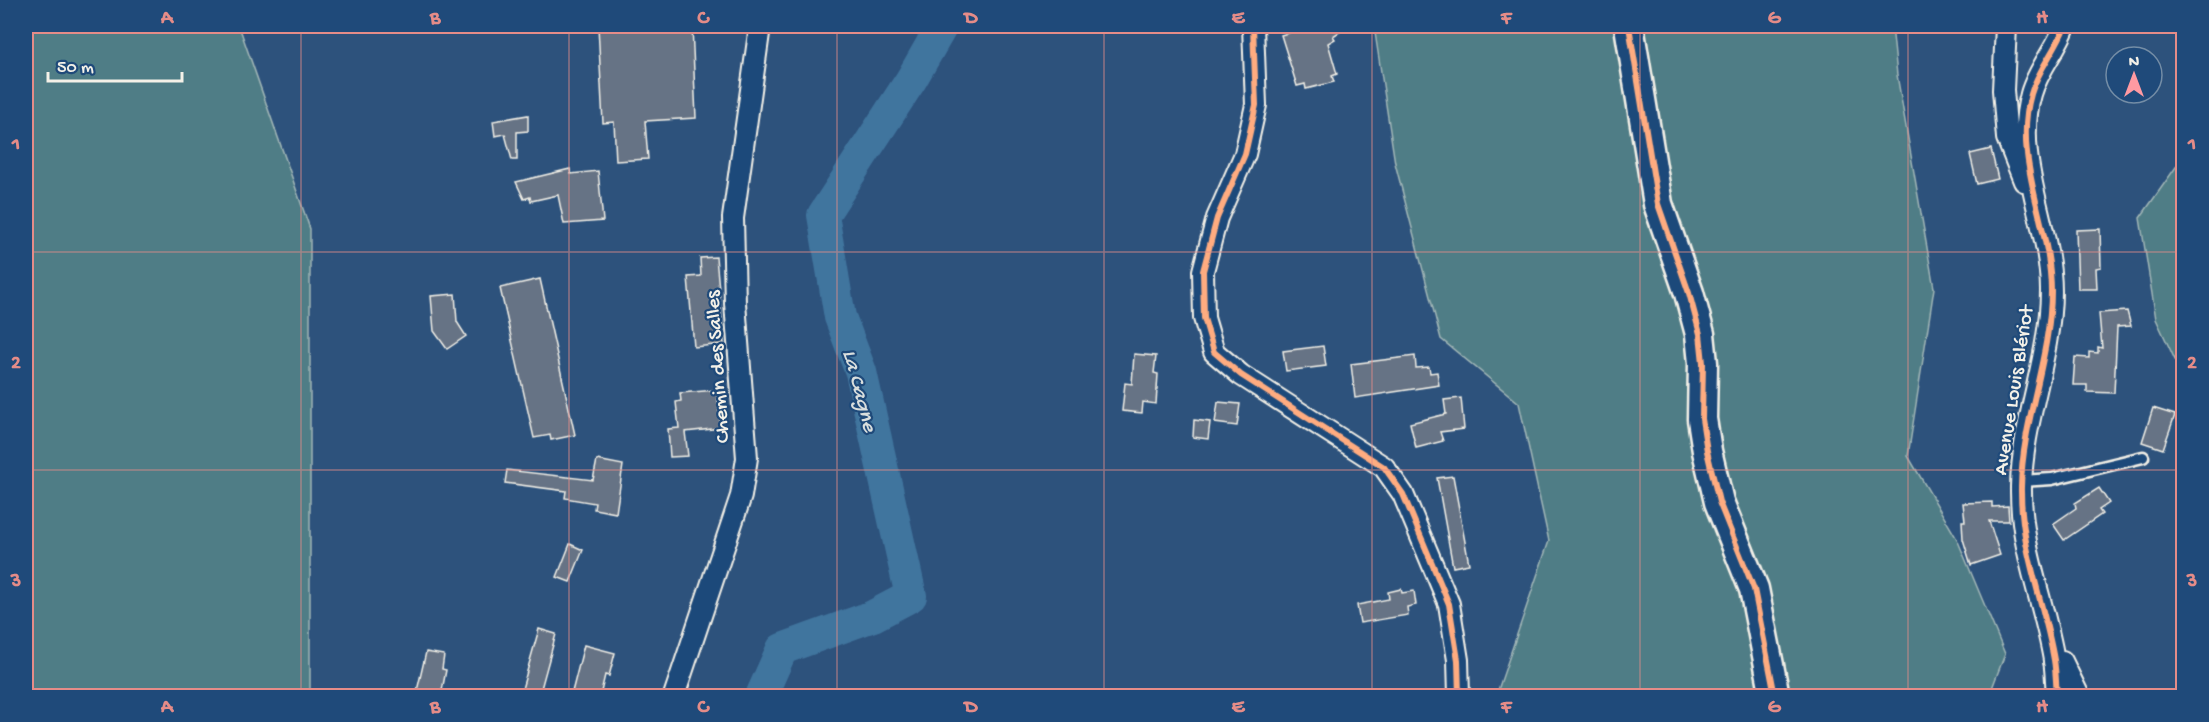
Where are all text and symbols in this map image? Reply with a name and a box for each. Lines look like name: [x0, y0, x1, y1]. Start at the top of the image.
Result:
text: A: [160, 8, 175, 31]
text: B: [429, 8, 441, 31]
text: C: [697, 8, 711, 31]
text: D: [962, 8, 978, 31]
text: E: [1232, 8, 1246, 31]
text: F: [1500, 8, 1513, 31]
text: G: [1768, 8, 1782, 31]
text: H: [2036, 8, 2048, 31]
scale bar: [48, 45, 182, 83]
north arrow: [2104, 45, 2164, 105]
text: N: [2129, 54, 2140, 73]
text: 50 m: [57, 58, 94, 79]
text: 1: [11, 134, 20, 157]
text: 1: [2187, 134, 2196, 157]
street label: Chemin des Salles: [702, 288, 737, 444]
street label: Avenue Louis Blériot: [1990, 302, 2042, 477]
water label: La Cagne: [835, 347, 882, 437]
text: 2: [11, 353, 21, 376]
text: 2: [2187, 353, 2197, 376]
text: 3: [10, 571, 21, 594]
text: 3: [2186, 571, 2197, 594]
text: A: [160, 697, 175, 720]
text: B: [429, 697, 441, 720]
text: C: [697, 697, 711, 720]
text: D: [962, 697, 978, 720]
text: E: [1232, 697, 1246, 720]
text: F: [1500, 697, 1513, 720]
text: G: [1768, 697, 1782, 720]
text: H: [2036, 697, 2048, 720]

